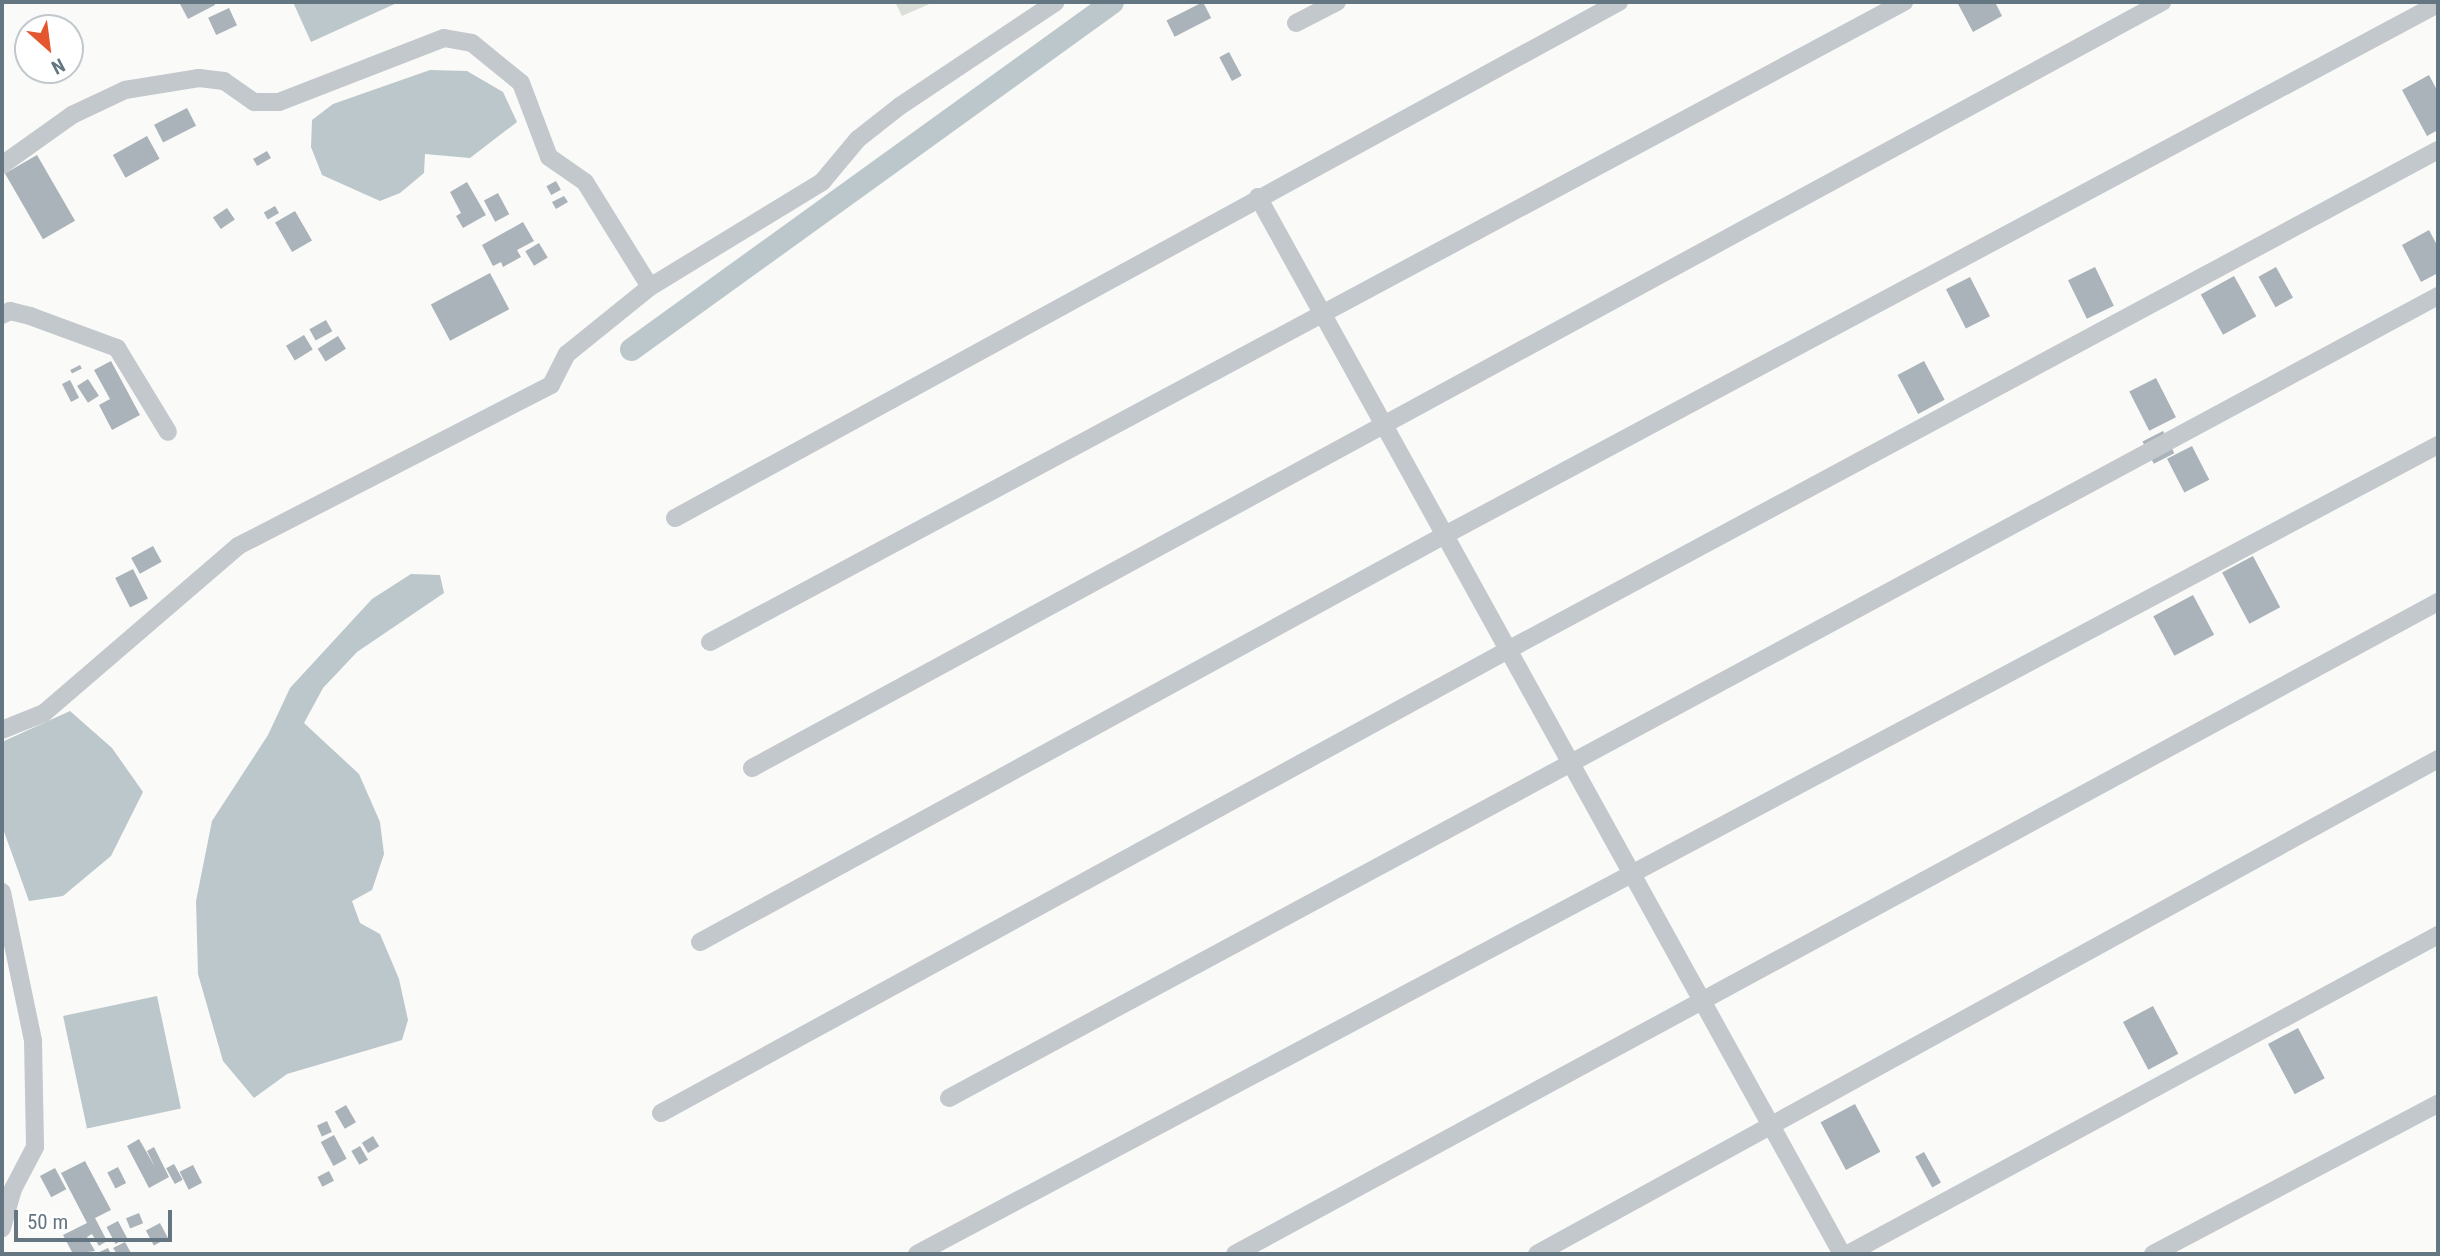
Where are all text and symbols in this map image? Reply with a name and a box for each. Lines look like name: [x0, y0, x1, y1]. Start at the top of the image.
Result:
north arrow: [14, 14, 84, 84]
text: N: [48, 53, 69, 79]
scale bar: [18, 1196, 175, 1240]
text: 50 m: [27, 1210, 68, 1234]

